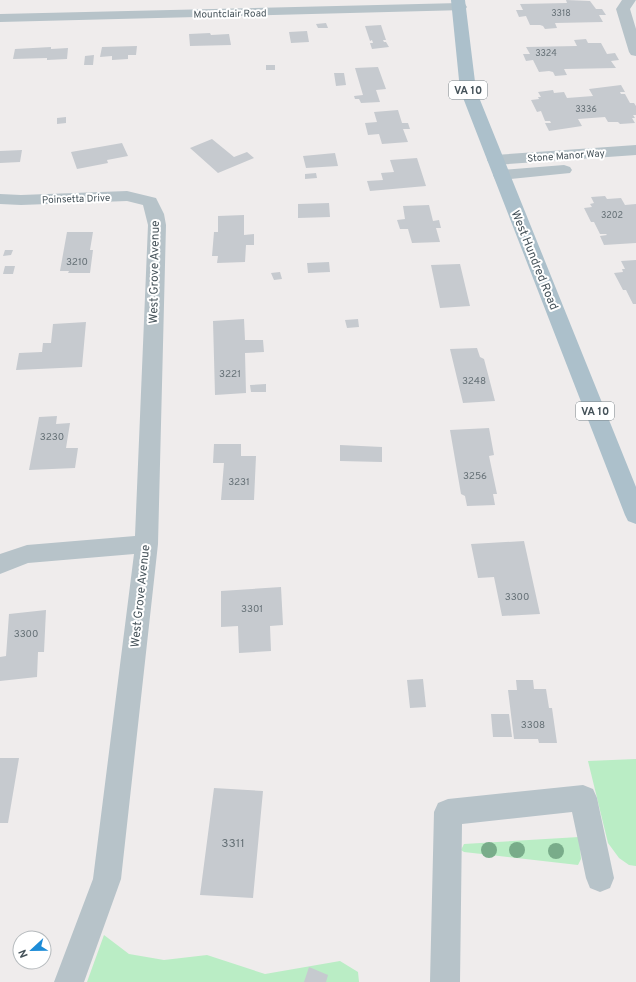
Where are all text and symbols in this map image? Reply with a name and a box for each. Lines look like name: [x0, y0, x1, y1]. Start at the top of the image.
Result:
street label: Mountclair Road: [193, 7, 267, 22]
house number: 3318: [551, 8, 571, 19]
house number: 3324: [535, 48, 557, 59]
road number: VA 10: [449, 81, 487, 99]
house number: 3336: [575, 104, 597, 115]
street label: Stone Manor Way: [527, 147, 605, 166]
street label: Poinsetta Drive: [42, 192, 111, 207]
street label: West Hundred Road: [507, 208, 561, 313]
house number: 3202: [601, 210, 623, 221]
street label: West Grove Avenue: [146, 220, 164, 324]
house number: 3210: [66, 256, 88, 269]
house number: 3221: [219, 368, 241, 381]
house number: 3248: [462, 375, 486, 388]
road number: VA 10: [576, 402, 614, 420]
house number: 3230: [40, 431, 64, 444]
house number: 3256: [463, 470, 487, 483]
house number: 3231: [228, 476, 250, 489]
street label: West Grove Avenue: [128, 544, 154, 648]
house number: 3300: [505, 591, 529, 604]
house number: 3301: [241, 603, 263, 616]
house number: 3300: [14, 628, 38, 641]
house number: 3308: [521, 719, 545, 732]
house number: 3311: [221, 836, 245, 852]
north arrow: [12, 930, 52, 970]
text: N: [16, 947, 32, 960]

